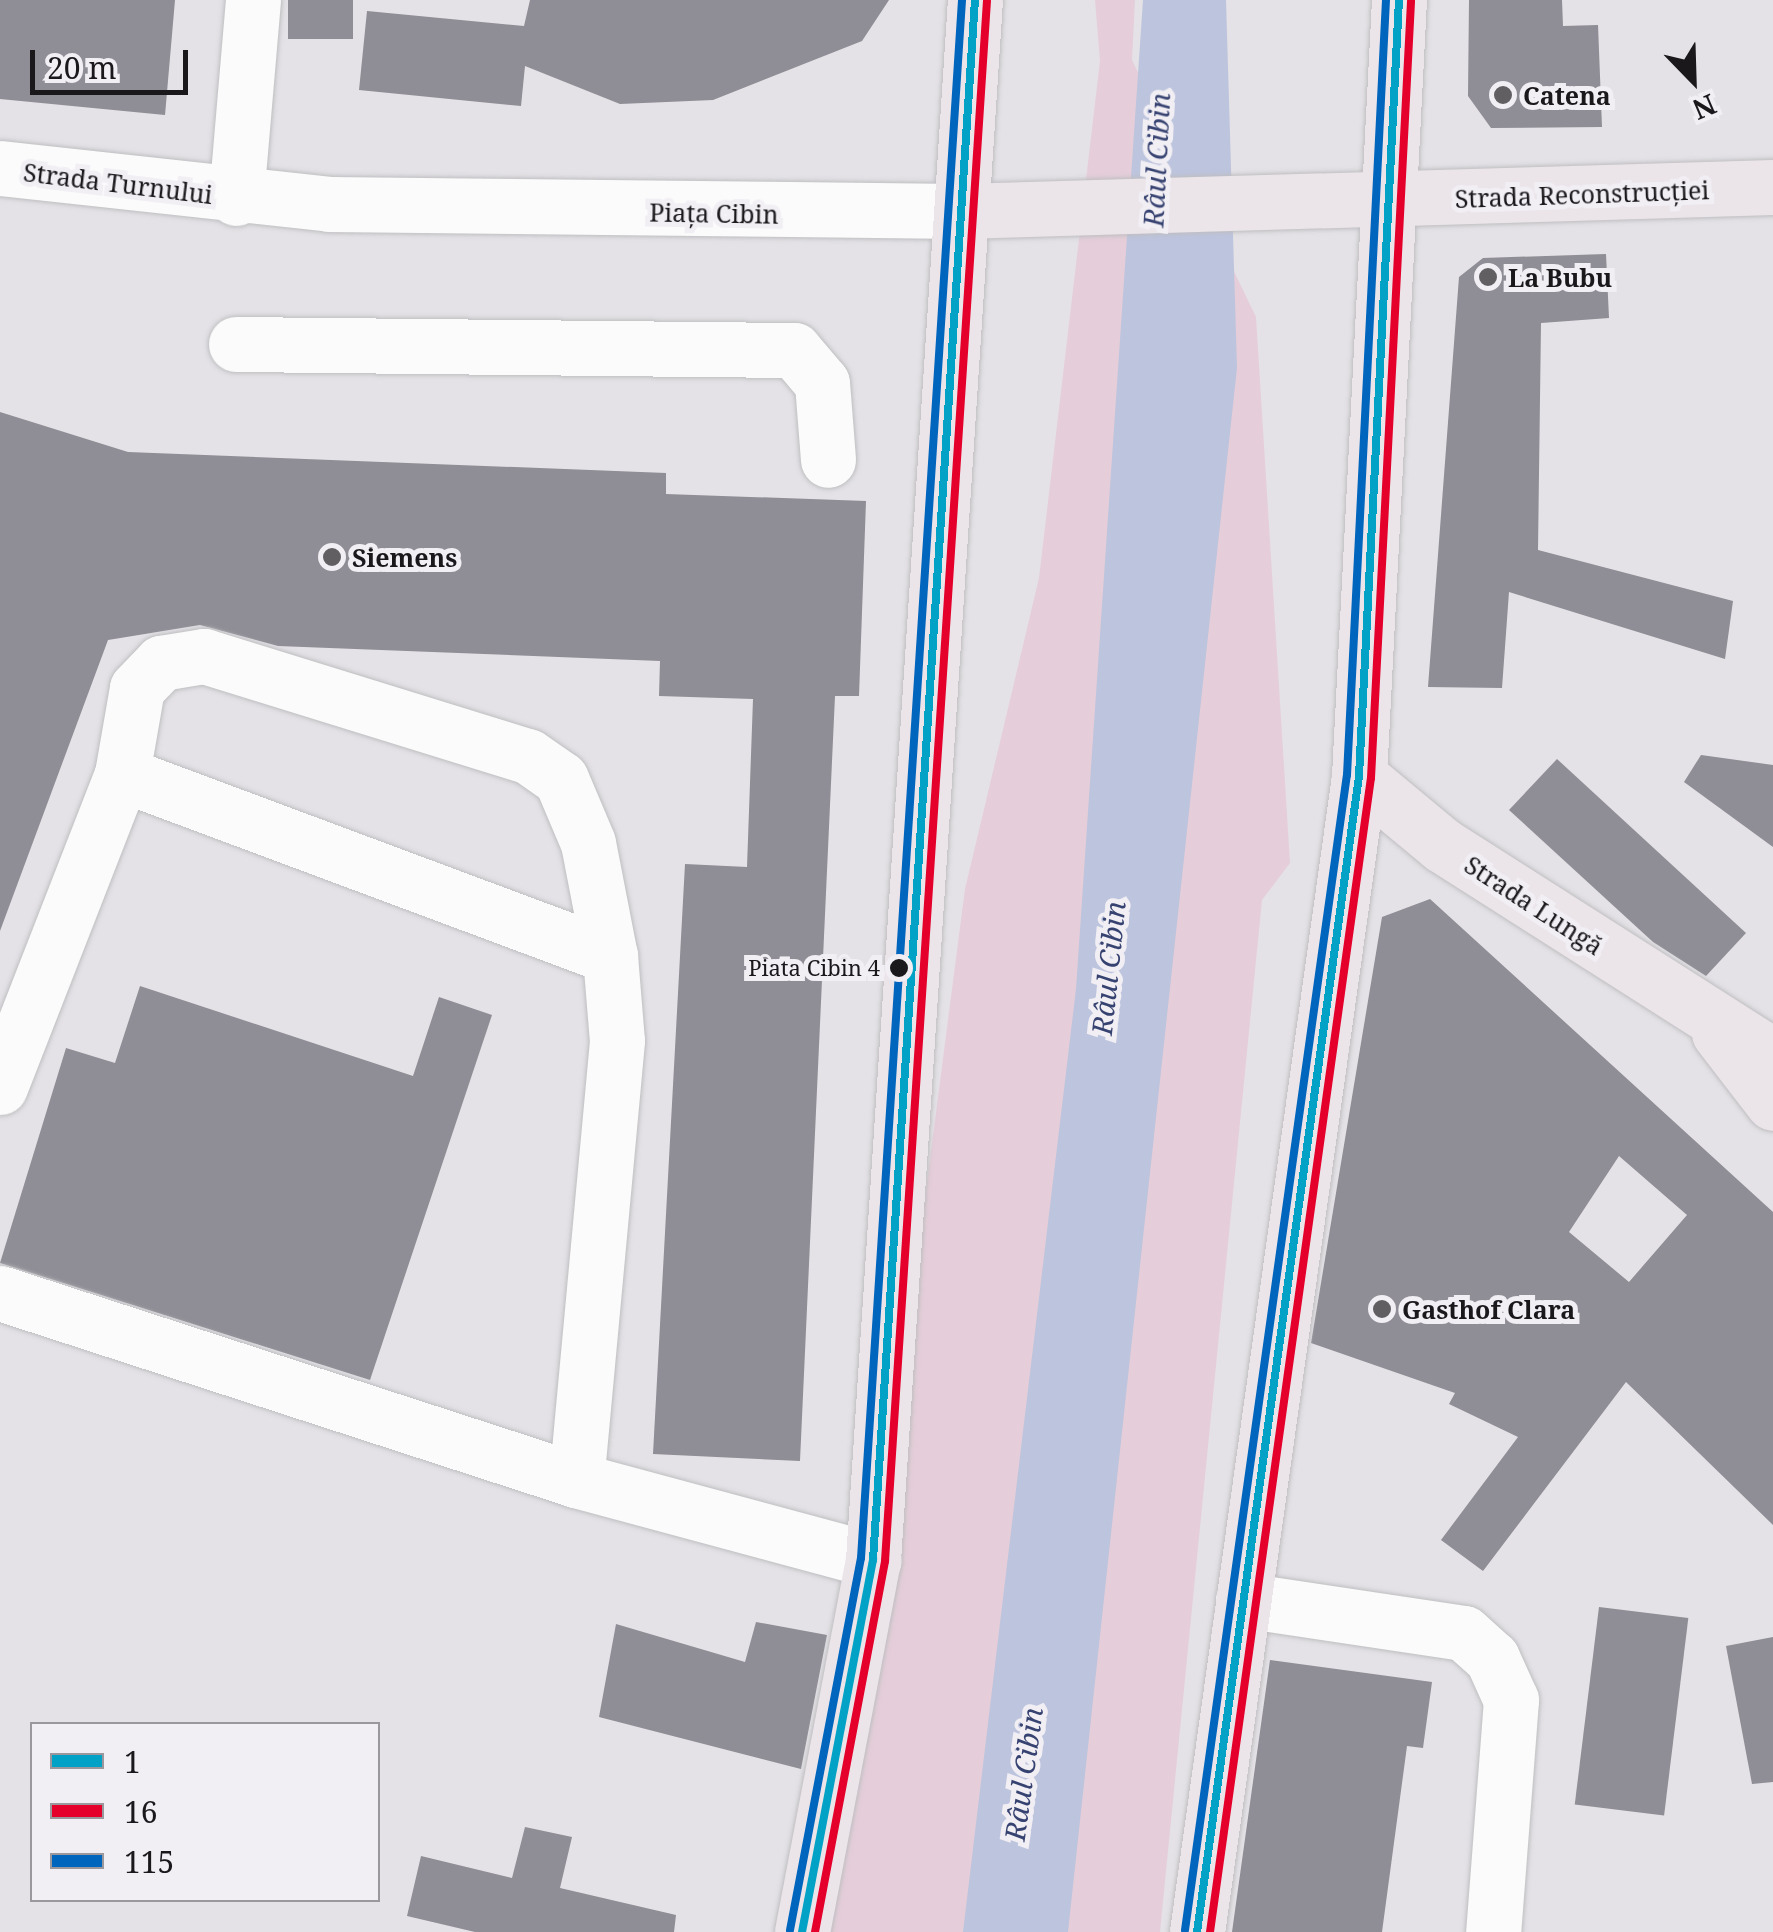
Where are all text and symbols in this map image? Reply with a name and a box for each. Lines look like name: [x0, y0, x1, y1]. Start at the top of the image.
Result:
scale bar: [35, 30, 192, 92]
north arrow: [1643, 30, 1743, 130]
text: 20 m: [47, 47, 117, 88]
place label: Catena: [1523, 80, 1611, 110]
marker: Catena: [1492, 84, 1514, 106]
text: N: [1687, 86, 1722, 129]
water label: Râul Cibin: [1136, 92, 1176, 228]
street label: Strada Turnului: [22, 157, 214, 209]
street label: Strada Reconstrucției: [1454, 175, 1710, 213]
street label: Piața Cibin: [649, 197, 779, 229]
place label: La Bubu: [1508, 262, 1612, 292]
marker: La Bubu: [1477, 266, 1499, 288]
place label: Siemens: [352, 542, 457, 572]
marker: Siemens: [321, 546, 343, 568]
street label: Strada Lungă: [1459, 849, 1609, 961]
water label: Râul Cibin: [1084, 899, 1132, 1037]
place label: Piata Cibin 4: [748, 955, 880, 981]
marker: Piata Cibin 4: [889, 958, 909, 978]
place label: Gasthof Clara: [1402, 1294, 1575, 1324]
marker: Gasthof Clara: [1371, 1298, 1393, 1320]
water label: Râul Cibin: [997, 1705, 1049, 1843]
legend: [30, 1722, 380, 1902]
text: 1: [124, 1741, 141, 1782]
text: 16: [124, 1791, 158, 1832]
text: 115: [124, 1841, 174, 1882]

